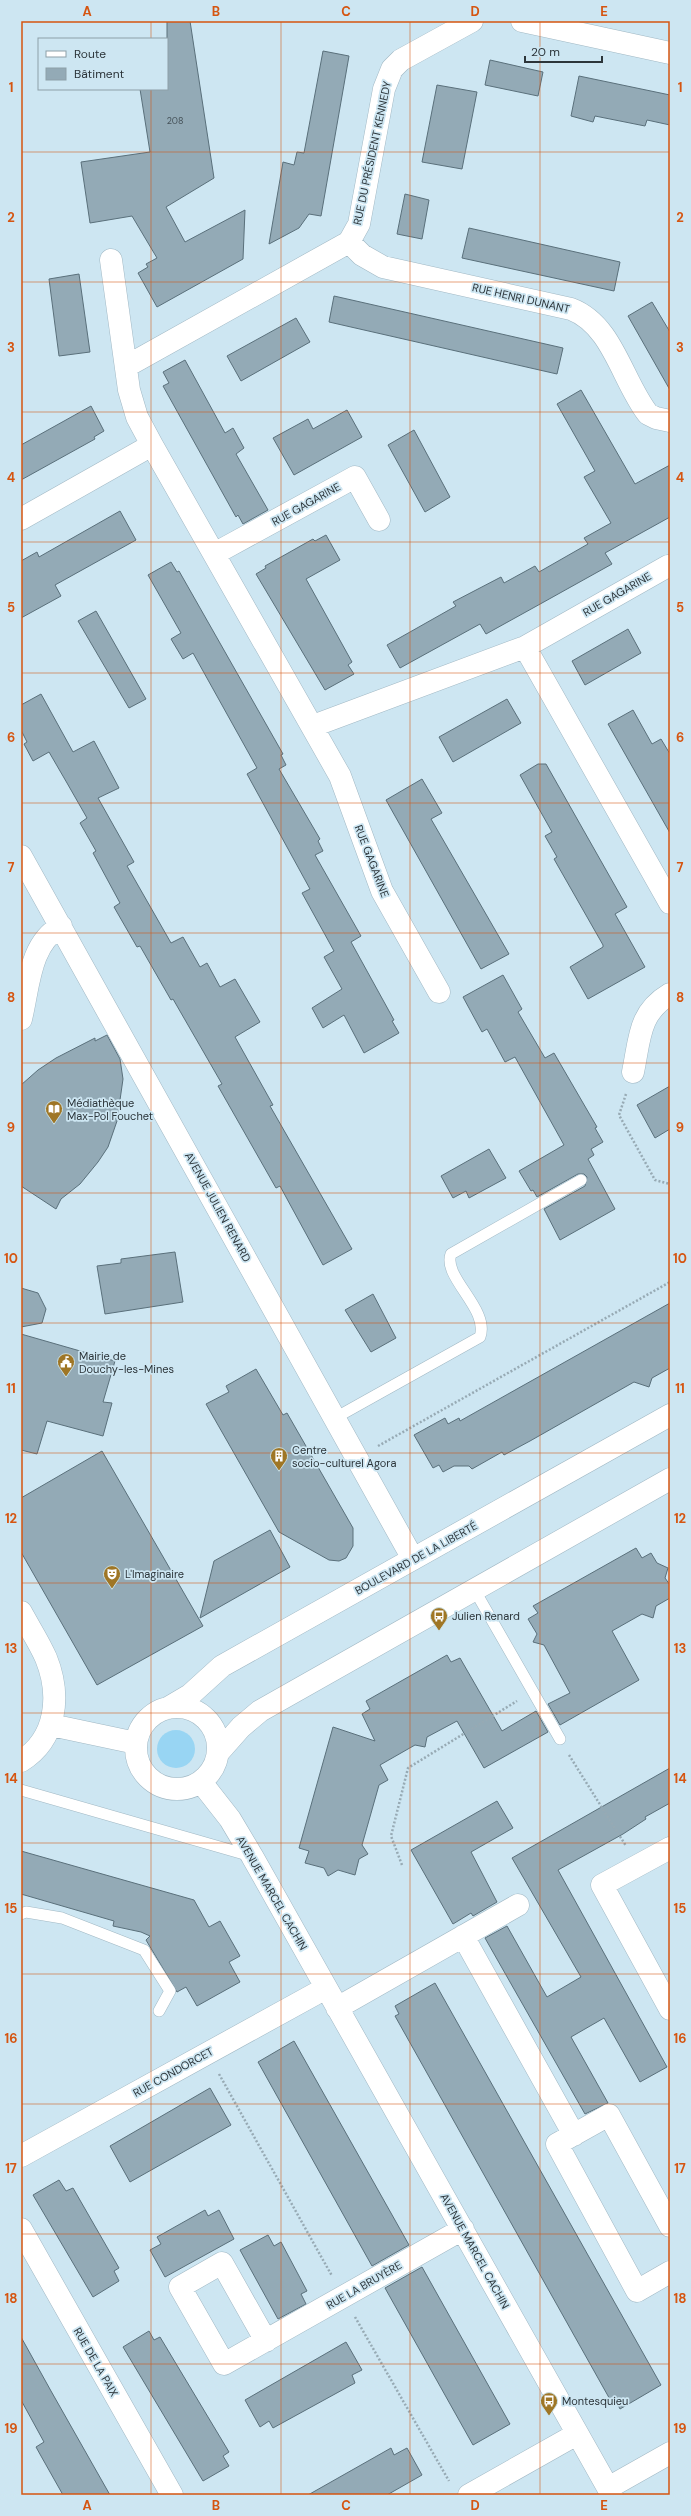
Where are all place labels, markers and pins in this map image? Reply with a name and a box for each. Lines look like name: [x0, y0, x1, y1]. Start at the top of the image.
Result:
place label: Médiathèque Max-Pol Fouchet: [67, 1096, 153, 1123]
library icon: Médiathèque Max-Pol Fouchet: [44, 1099, 64, 1124]
place label: Mairie de Douchy-les-Mines: [79, 1349, 174, 1376]
public building icon: Mairie de Douchy-les-Mines: [56, 1352, 76, 1377]
place label: Centre socio-culturel Agora: [292, 1443, 396, 1470]
building icon: Centre socio-culturel Agora: [269, 1446, 289, 1471]
theatre icon: L'Imaginaire: [102, 1564, 122, 1589]
place label: L'Imaginaire: [125, 1567, 184, 1581]
bus stop icon: Julien Renard: [429, 1606, 449, 1631]
place label: Julien Renard: [452, 1609, 520, 1623]
bus stop icon: Montesquieu: [539, 2391, 559, 2416]
place label: Montesquieu: [562, 2394, 628, 2408]

